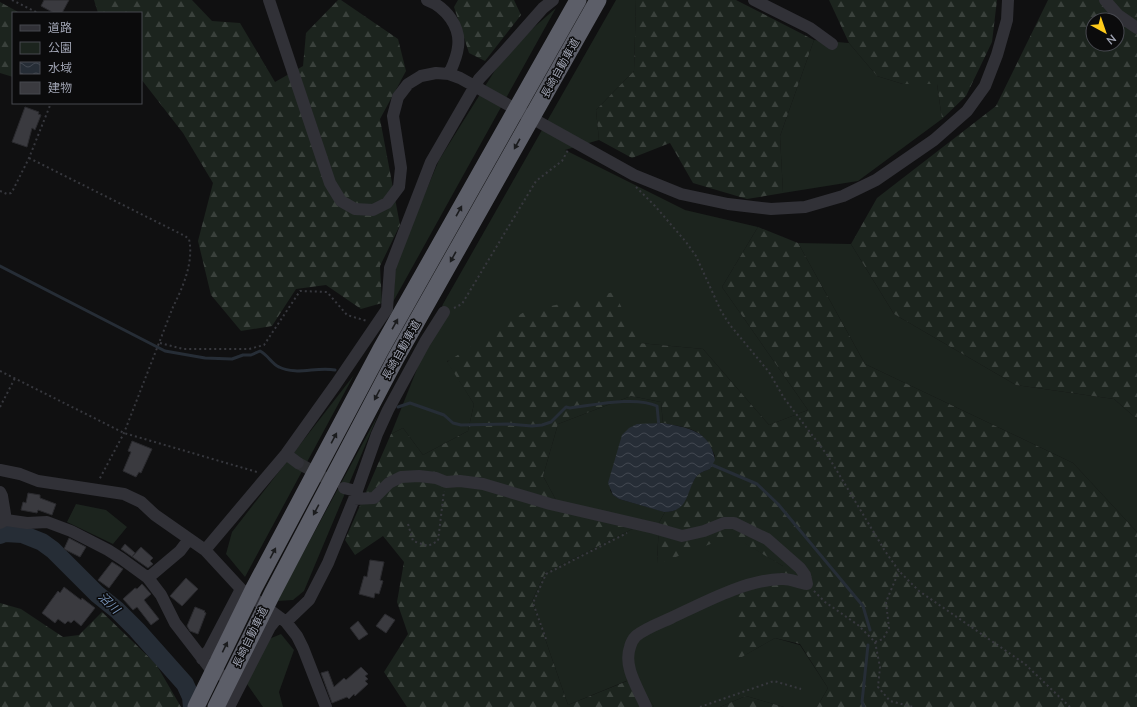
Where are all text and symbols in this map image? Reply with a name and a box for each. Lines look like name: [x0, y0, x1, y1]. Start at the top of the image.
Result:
legend: [12, 12, 142, 104]
north arrow: [1085, 12, 1125, 52]
text: 道路: [48, 20, 72, 35]
text: N: [1104, 32, 1119, 48]
street label: 長崎自動車道: [538, 36, 581, 100]
text: 公園: [48, 40, 72, 55]
text: 水域: [48, 60, 72, 75]
text: 建物: [48, 80, 72, 95]
one-way arrow: [514, 138, 521, 150]
one-way arrow: [456, 205, 462, 217]
one-way arrow: [450, 251, 457, 263]
street label: 長崎自動車道: [379, 318, 422, 382]
one-way arrow: [392, 318, 399, 330]
one-way arrow: [373, 389, 380, 401]
one-way arrow: [330, 433, 337, 444]
one-way arrow: [313, 504, 319, 516]
one-way arrow: [269, 547, 276, 559]
water label: 沼川: [95, 589, 125, 618]
street label: 長崎自動車道: [229, 604, 270, 669]
one-way arrow: [222, 641, 229, 653]

